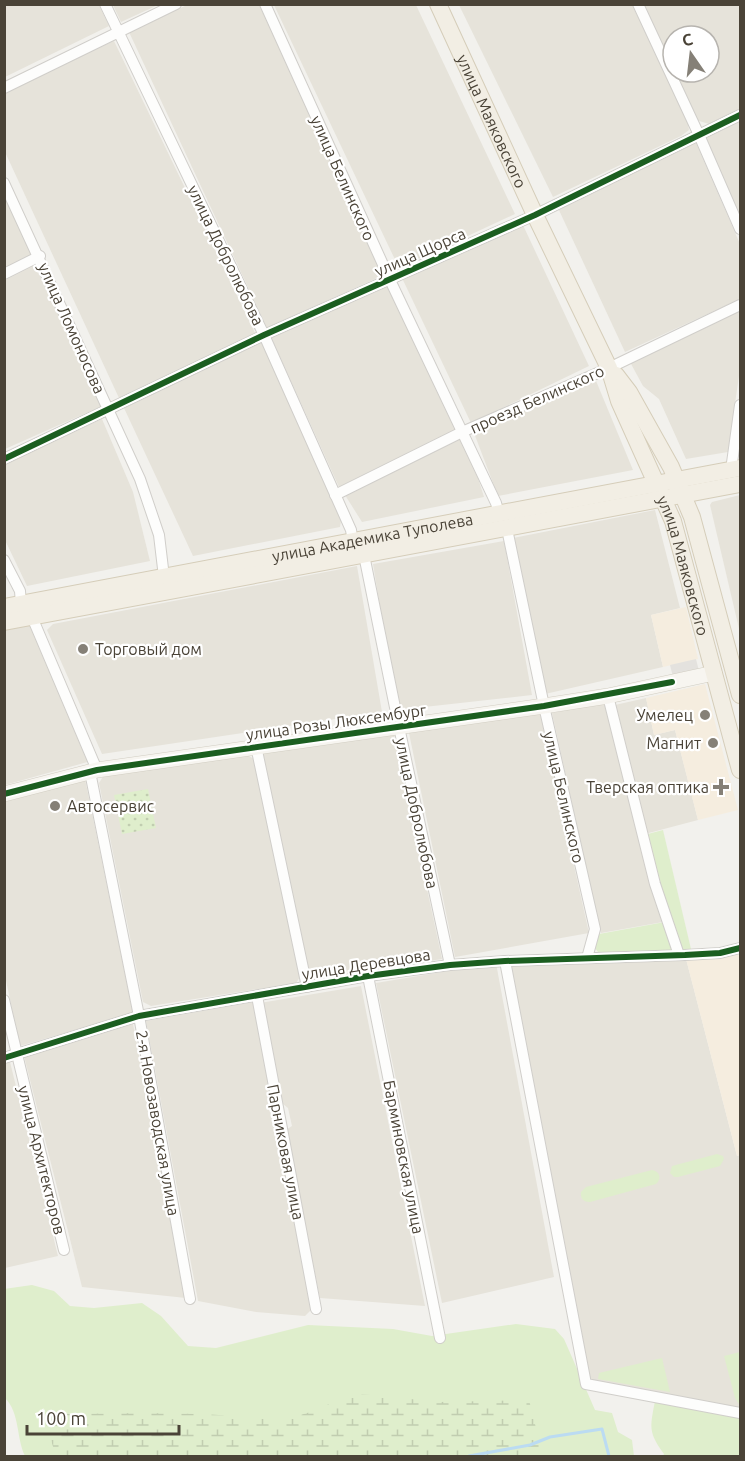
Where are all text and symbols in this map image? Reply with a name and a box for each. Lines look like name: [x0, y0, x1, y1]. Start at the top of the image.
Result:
north arrow: [661, 24, 721, 84]
text: С: [680, 29, 695, 49]
street label: улица Маяковского: [453, 52, 530, 191]
street label: улица Белинского: [307, 113, 379, 243]
street label: улица Добролюбова: [184, 182, 268, 328]
street label: улица Щорса: [372, 224, 468, 280]
street label: улица Ломоносова: [35, 260, 109, 396]
street label: проезд Белинского: [467, 361, 607, 437]
street label: улица Маяковского: [654, 493, 712, 638]
street label: улица Академика Туполева: [270, 510, 474, 565]
place label: Торговый дом: [95, 640, 202, 658]
marker: Торговый дом: [76, 642, 90, 656]
street label: улица Розы Люксембург: [245, 700, 428, 744]
place label: Умелец: [636, 706, 693, 724]
marker: Умелец: [698, 708, 712, 722]
street label: улица Белинского: [540, 729, 588, 865]
place label: Магнит: [647, 734, 701, 752]
street label: улица Добролюбова: [392, 736, 442, 890]
marker: Магнит: [706, 736, 720, 750]
place label: Тверская оптика: [586, 778, 709, 796]
marker: Тверская оптика: [714, 780, 728, 794]
place label: Автосервис: [67, 797, 155, 815]
marker: Автосервис: [48, 799, 62, 813]
street label: улица Деревцова: [300, 945, 432, 983]
street label: 2-я Новозаводская улица: [133, 1029, 183, 1217]
street label: Барминовская улица: [380, 1079, 428, 1235]
street label: Парниковая улица: [264, 1083, 308, 1221]
street label: улица Архитекторов: [15, 1084, 69, 1236]
scale bar: [27, 1398, 178, 1436]
text: 100 m: [36, 1408, 86, 1428]

